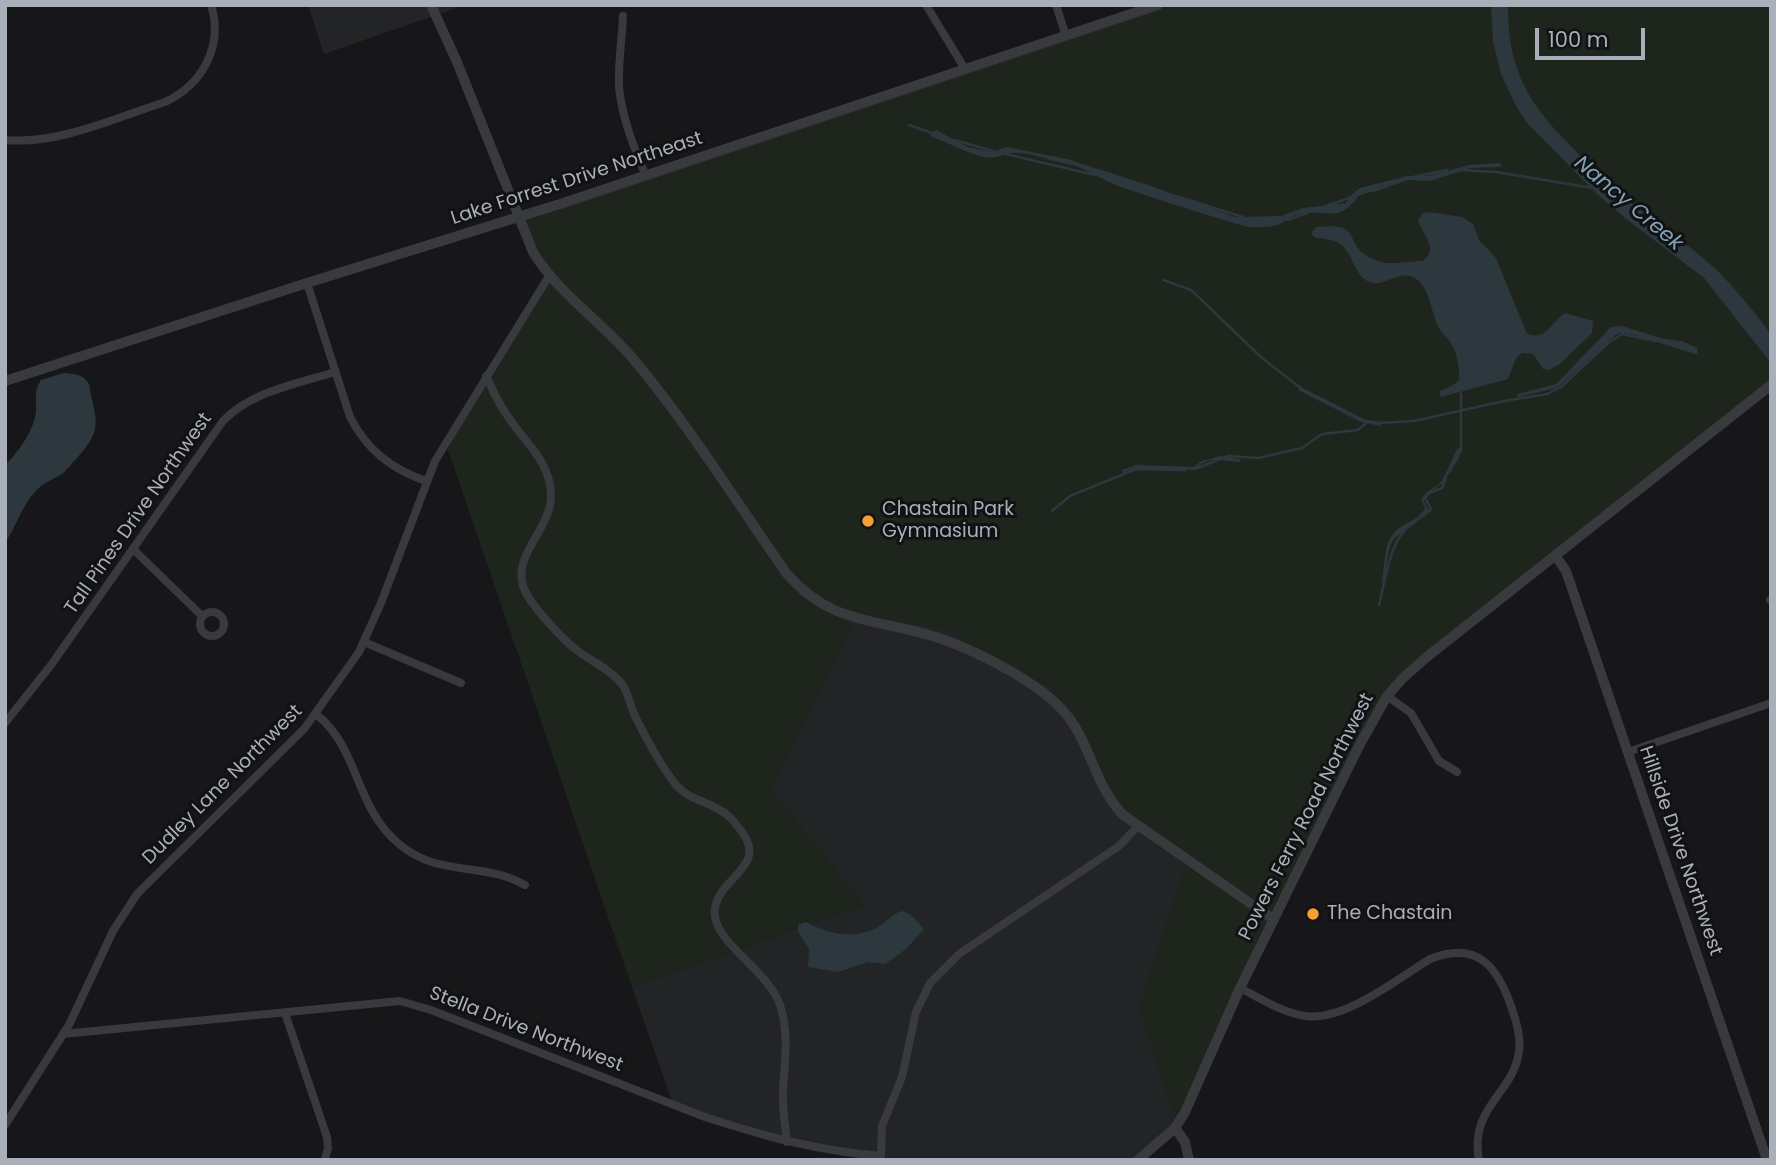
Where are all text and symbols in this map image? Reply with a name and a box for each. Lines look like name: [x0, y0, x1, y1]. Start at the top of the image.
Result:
scale bar: [1538, 14, 1648, 58]
text: 100 m: [1548, 25, 1608, 54]
street label: Lake Forrest Drive Northeast: [448, 128, 706, 230]
water label: Nancy Creek: [1569, 151, 1687, 257]
street label: Tall Pines Drive Northwest: [61, 409, 217, 619]
place label: Chastain Park Gymnasium: [882, 499, 1014, 543]
marker: Chastain Park Gymnasium: [860, 513, 876, 529]
street label: Powers Ferry Road Northwest: [1235, 690, 1379, 944]
street label: Dudley Lane Northwest: [138, 700, 308, 870]
street label: Hillside Drive Northwest: [1633, 743, 1727, 959]
place label: The Chastain: [1327, 903, 1452, 925]
marker: The Chastain: [1305, 906, 1321, 922]
street label: Stella Drive Northwest: [426, 983, 626, 1077]

